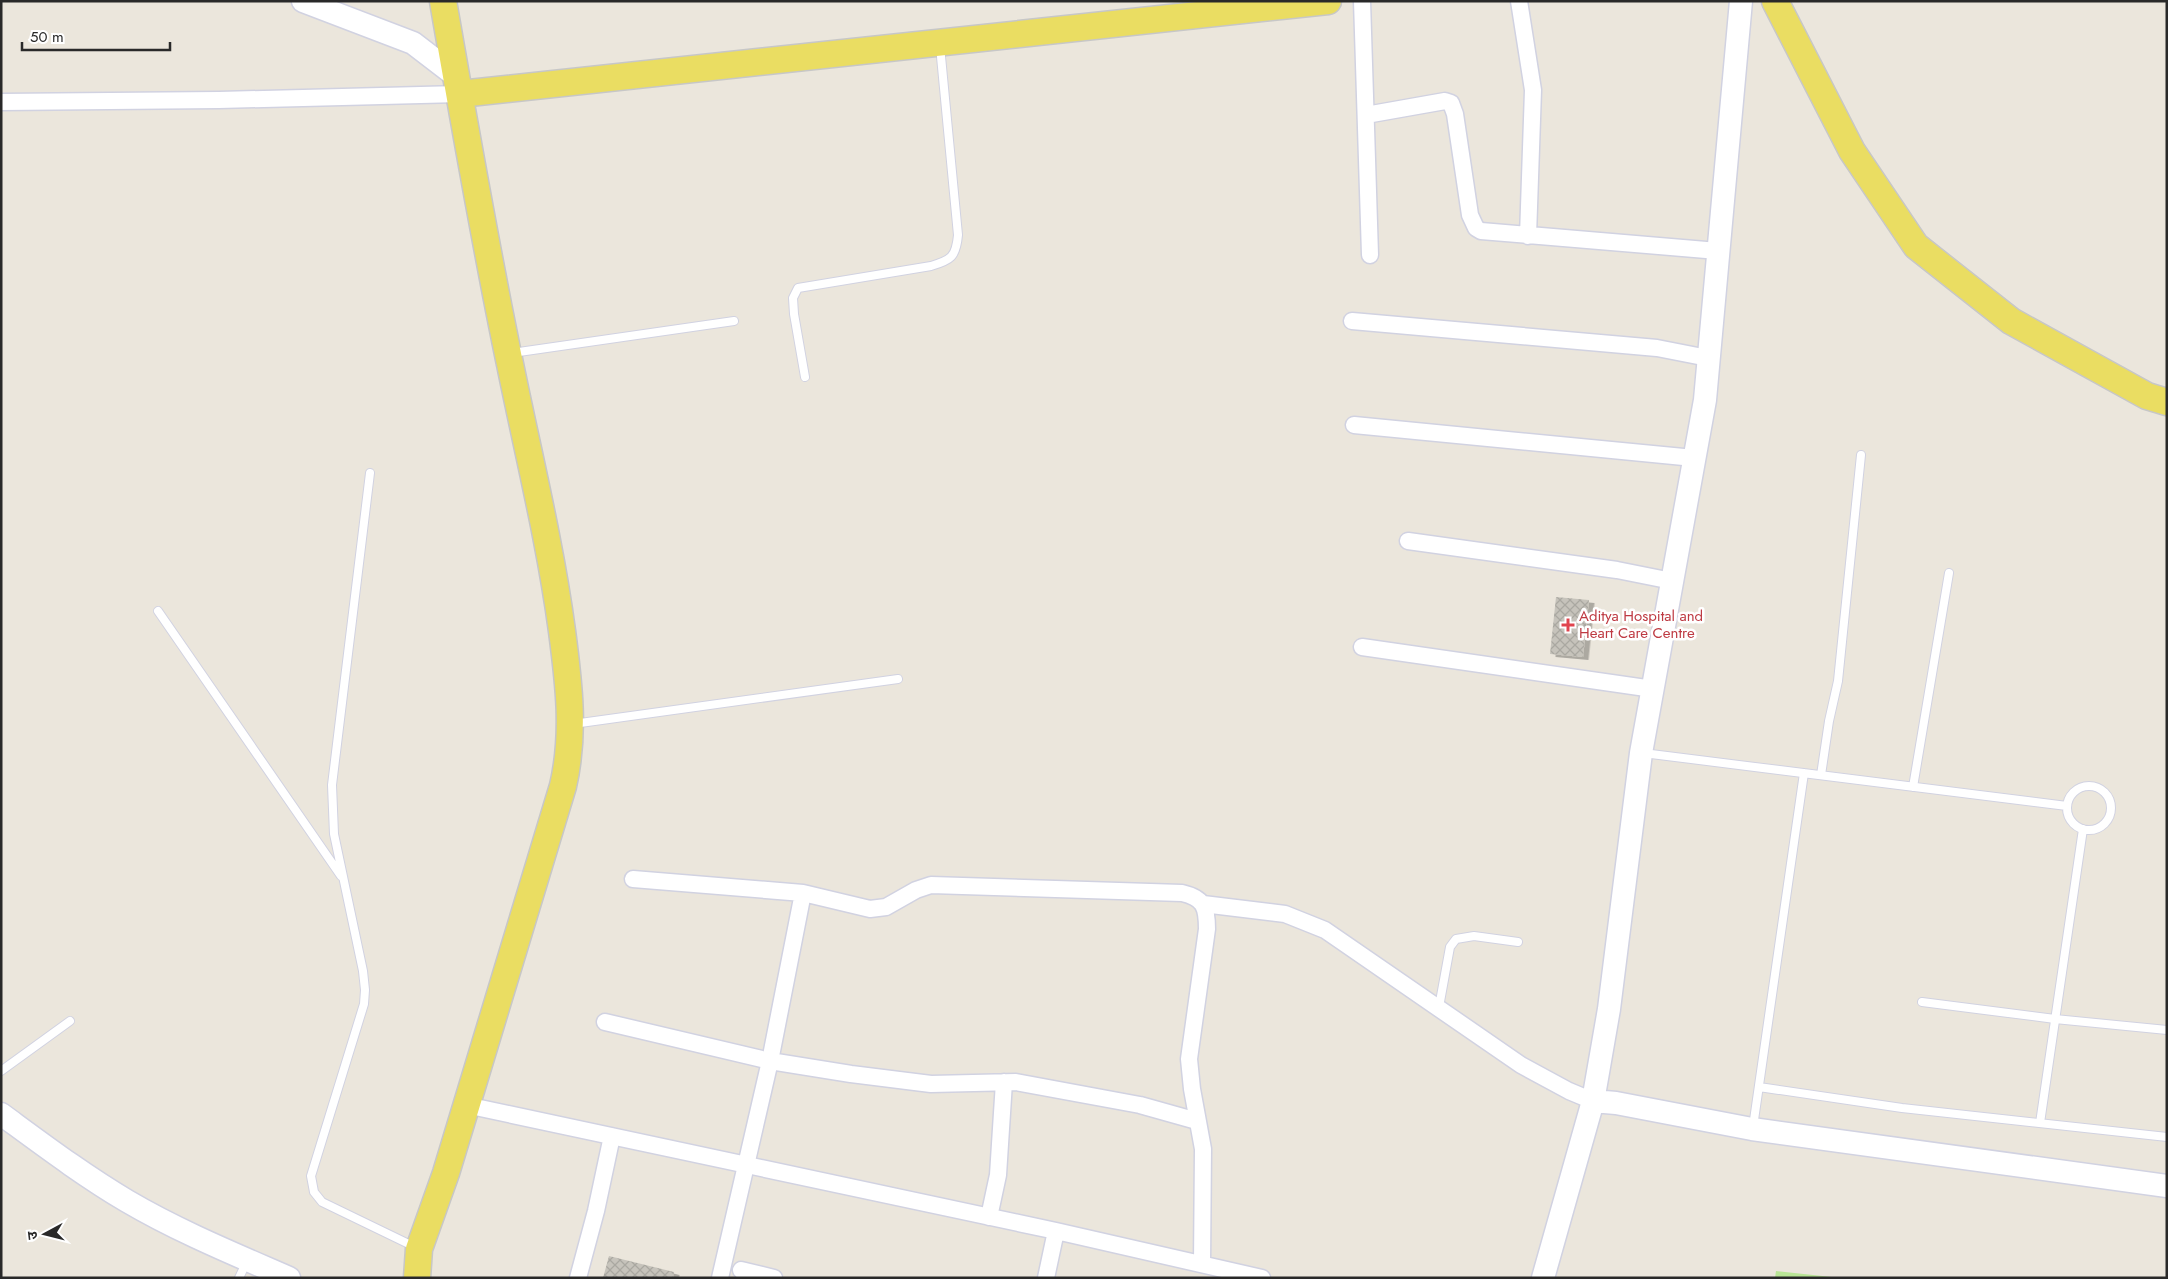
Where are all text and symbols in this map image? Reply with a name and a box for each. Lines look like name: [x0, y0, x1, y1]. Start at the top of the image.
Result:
scale bar: [22, 20, 170, 52]
text: 50 m: [30, 26, 64, 48]
place label: Aditya Hospital and Heart Care Centre: [1579, 605, 1703, 644]
marker: Aditya Hospital and Heart Care Centre: [1561, 618, 1575, 632]
north arrow: [20, 1209, 70, 1259]
text: उ: [22, 1230, 43, 1241]

